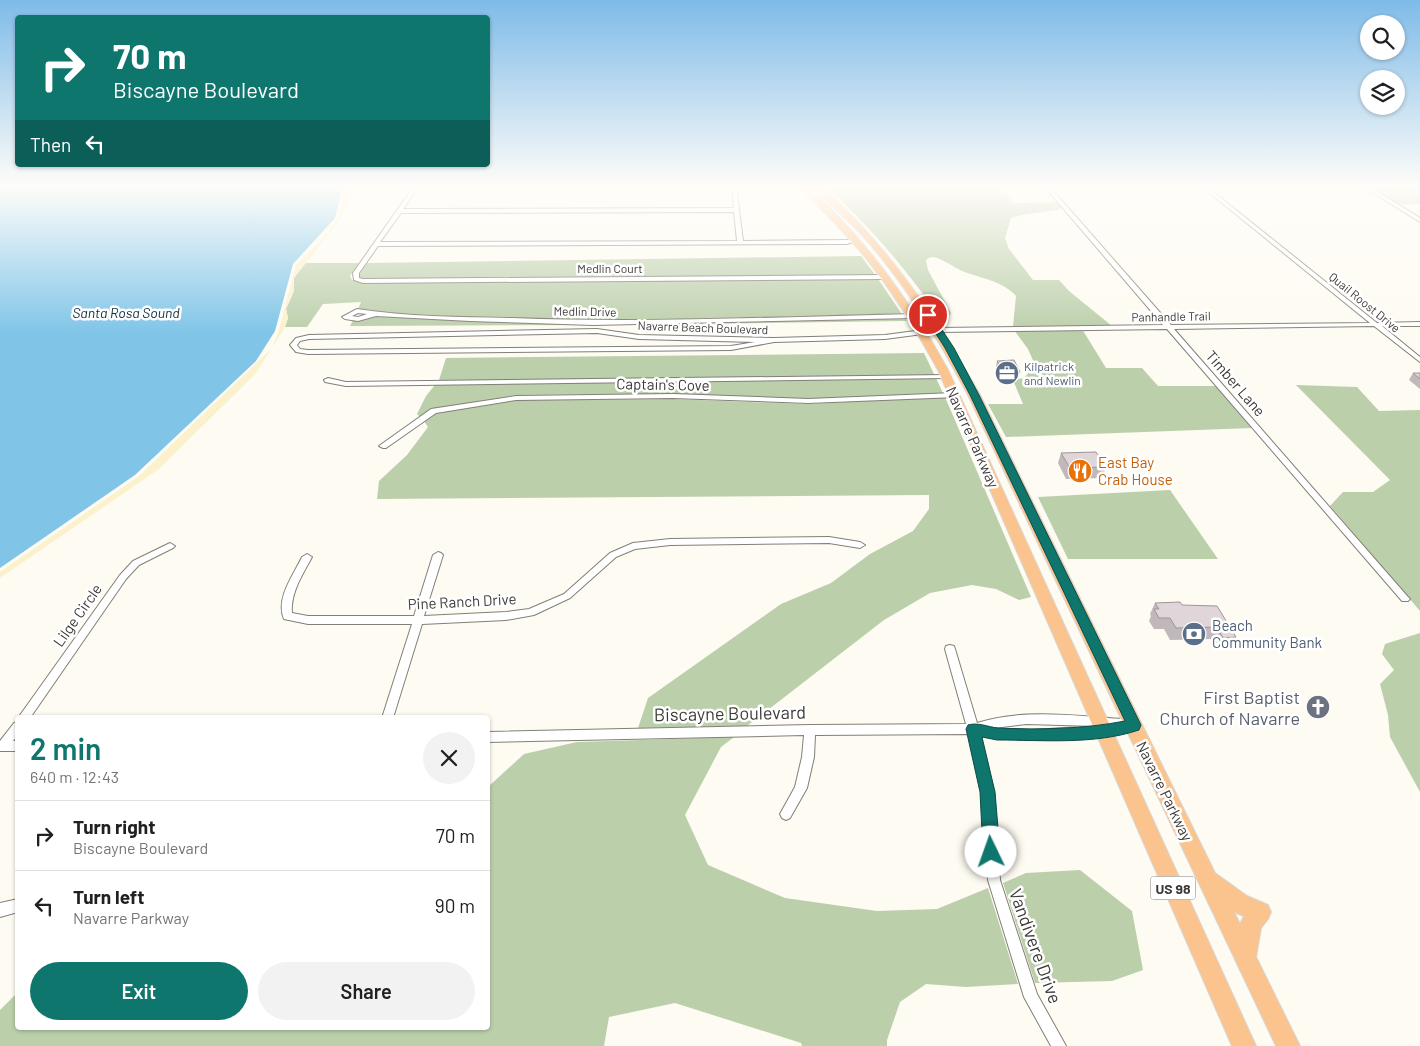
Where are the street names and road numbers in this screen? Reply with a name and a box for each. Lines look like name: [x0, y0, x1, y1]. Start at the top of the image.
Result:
street label: Medlin Court: [577, 261, 643, 275]
street label: Quail Roost Drive: [1327, 269, 1403, 335]
street label: Medlin Drive: [553, 303, 617, 319]
street label: Panhandle Trail: [1131, 308, 1211, 324]
street label: Navarre Beach Boulevard: [638, 318, 768, 336]
street label: Timber Lane: [1203, 346, 1269, 420]
street label: Captain's Cove: [616, 374, 710, 394]
street label: Navarre Parkway: [943, 384, 1003, 490]
street label: Lilge Circle: [49, 580, 105, 650]
street label: Pine Ranch Drive: [407, 589, 517, 613]
street label: Biscayne Boulevard: [654, 701, 806, 725]
street label: Navarre Parkway: [1133, 738, 1197, 844]
road number: US 98: [1150, 876, 1196, 900]
street label: Vandivere Drive: [1005, 886, 1067, 1006]

